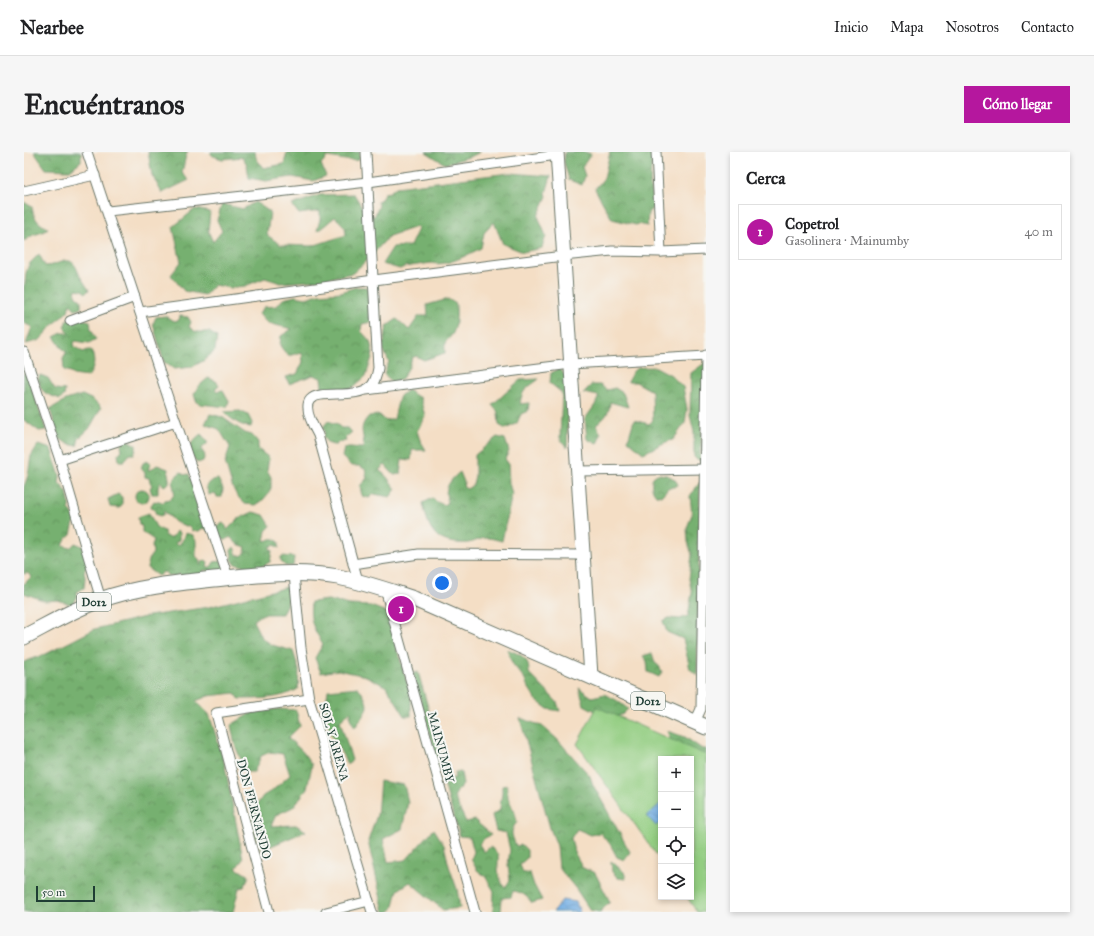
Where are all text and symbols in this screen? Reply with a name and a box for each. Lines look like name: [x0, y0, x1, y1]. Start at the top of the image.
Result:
text: Nearbee: [20, 16, 84, 39]
text: Inicio: [834, 19, 868, 36]
text: Mapa: [890, 19, 923, 36]
text: Nosotros: [945, 19, 999, 36]
text: Contacto: [1021, 19, 1074, 36]
button: Cómo llegar: [964, 86, 1070, 123]
text: Encuéntranos: [24, 87, 185, 122]
text: Cerca: [746, 168, 785, 189]
text: Copetrol: [785, 215, 839, 233]
text: 1: [757, 224, 763, 240]
text: 40 m: [1024, 224, 1053, 240]
text: Gasolinera · Mainumby: [785, 233, 909, 249]
your location: [432, 573, 452, 593]
road number: D012: [77, 593, 111, 611]
pin: 1: [388, 594, 414, 624]
road number: D012: [631, 692, 665, 710]
street label: SOL Y ARENA: [316, 701, 352, 783]
street label: MAINUMBY: [425, 710, 457, 784]
map controls: [658, 756, 694, 900]
button: +: [658, 756, 694, 792]
street label: DON FERNANDO: [234, 757, 274, 861]
button: −: [658, 792, 694, 828]
button: locate: [658, 828, 694, 864]
button: layers: [658, 864, 694, 900]
scale bar: [36, 884, 95, 903]
text: 50 m: [42, 886, 65, 899]

